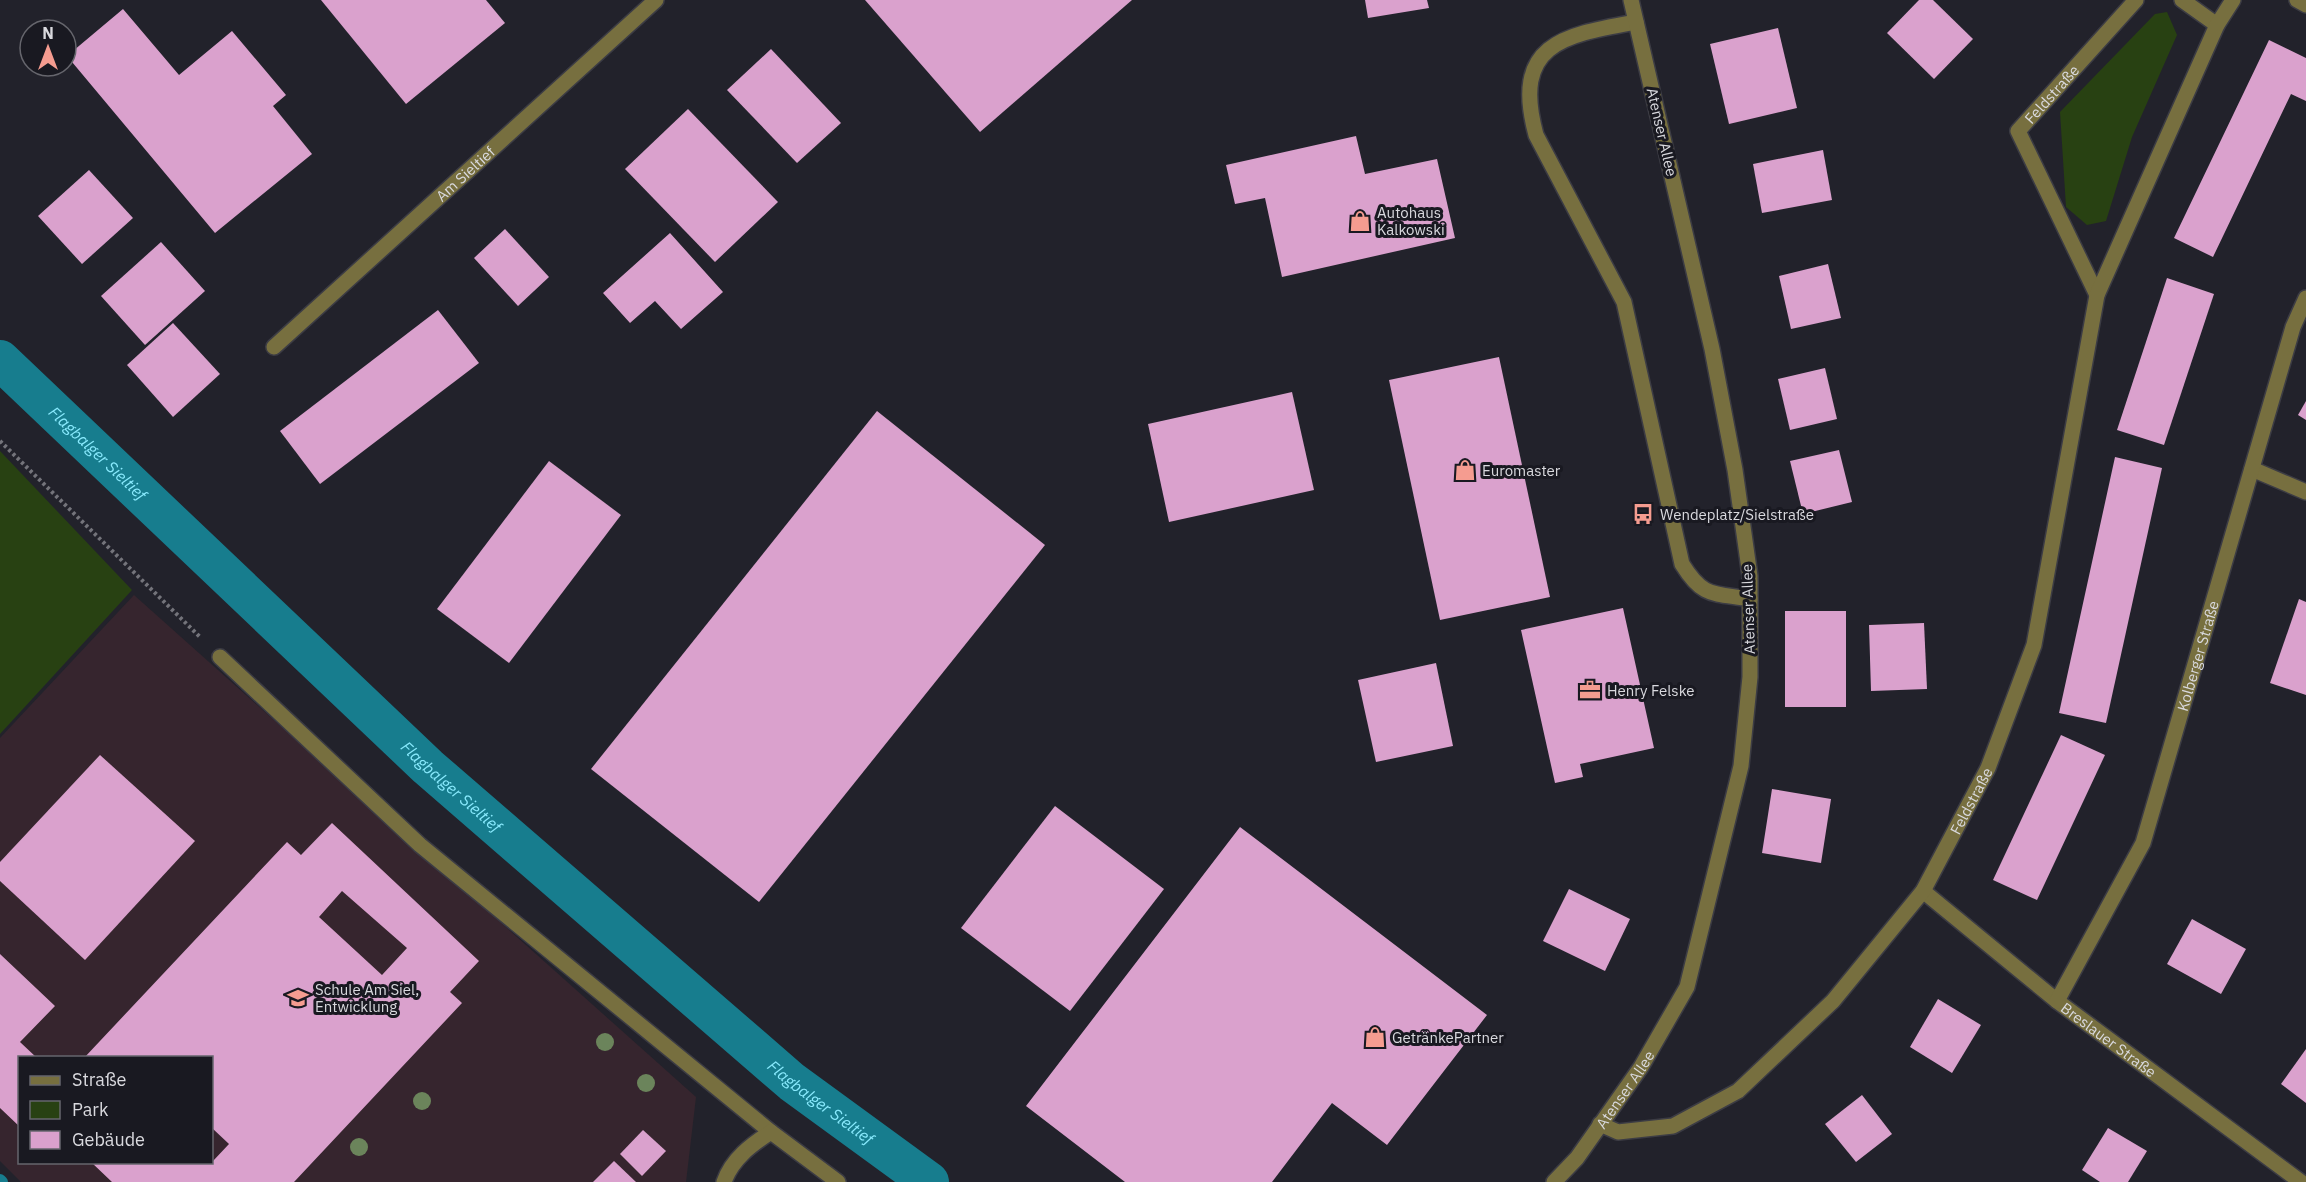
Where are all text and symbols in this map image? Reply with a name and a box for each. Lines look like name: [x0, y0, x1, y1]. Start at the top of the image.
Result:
north arrow: [18, 18, 78, 78]
text: N: [42, 23, 54, 43]
street label: Feldstraße: [2020, 60, 2083, 127]
street label: Atenser Allee: [1643, 86, 1681, 178]
street label: Am Sieltief: [431, 142, 499, 205]
place label: Autohaus Kalkowski: [1377, 203, 1445, 239]
shop icon: Autohaus Kalkowski: [1348, 209, 1372, 233]
water label: Flagbalger Sieltief: [45, 402, 152, 506]
shop icon: Euromaster: [1453, 458, 1477, 482]
place label: Euromaster: [1482, 461, 1561, 480]
bus stop icon: Wendeplatz/Sielstraße: [1631, 502, 1655, 526]
place label: Wendeplatz/Sielstraße: [1660, 505, 1814, 524]
street label: Atenser Allee: [1737, 564, 1759, 654]
street label: Kolberger Straße: [2172, 598, 2223, 713]
office icon: Henry Felske: [1578, 678, 1602, 702]
place label: Henry Felske: [1607, 681, 1695, 700]
water label: Flagbalger Sieltief: [397, 737, 507, 837]
street label: Feldstraße: [1945, 764, 1996, 837]
place label: Schule Am Siel, Entwicklung: [315, 980, 419, 1016]
school or university icon: Schule Am Siel, Entwicklung: [286, 986, 310, 1010]
street label: Breslauer Straße: [2057, 998, 2160, 1081]
shop icon: GetränkePartner: [1363, 1025, 1387, 1049]
place label: GetränkePartner: [1392, 1028, 1504, 1047]
street label: Atenser Allee: [1591, 1047, 1658, 1132]
legend: [18, 1056, 213, 1164]
water label: Flagbalger Sieltief: [764, 1056, 879, 1149]
text: Straße: [72, 1068, 126, 1091]
text: Park: [72, 1098, 109, 1121]
text: Gebäude: [72, 1128, 145, 1151]

